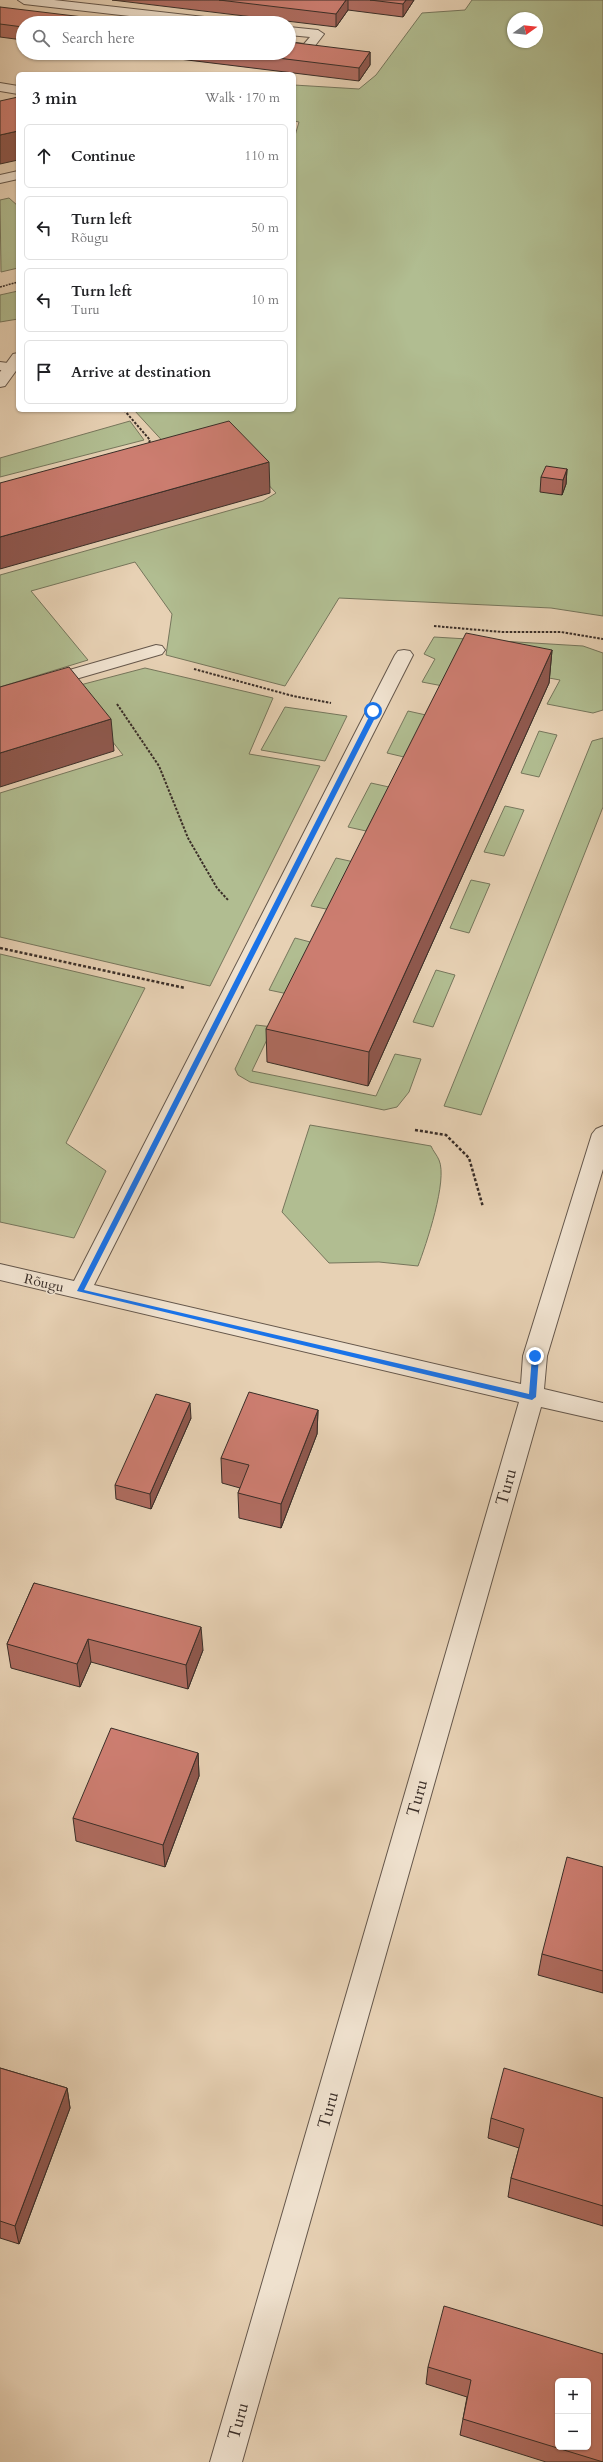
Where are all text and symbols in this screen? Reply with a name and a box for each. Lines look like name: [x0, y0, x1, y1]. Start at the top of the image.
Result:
north arrow: [507, 12, 543, 48]
search box: [16, 16, 296, 60]
icon: search: [30, 27, 52, 49]
text: Search here: [62, 28, 135, 48]
text: 3 min: [32, 87, 77, 110]
text: Walk · 170 m: [205, 89, 280, 107]
icon: ahead: [33, 145, 55, 167]
text: Continue: [71, 146, 136, 166]
text: 110 m: [245, 147, 279, 165]
text: Turn left: [71, 209, 132, 229]
icon: left: [33, 217, 55, 239]
text: 50 m: [251, 219, 279, 237]
text: Rõugu: [71, 229, 109, 247]
text: Turn left: [71, 281, 132, 301]
icon: left: [33, 289, 55, 311]
text: 10 m: [251, 291, 279, 309]
text: Turu: [71, 301, 100, 319]
icon: arrive: [33, 361, 55, 383]
text: Arrive at destination: [71, 362, 211, 382]
route start: [364, 702, 382, 720]
street label: Rõugu: [22, 1269, 66, 1297]
route end: [526, 1347, 544, 1365]
street label: Turu: [490, 1466, 522, 1508]
street label: Turu: [401, 1777, 433, 1819]
street label: Turu: [312, 2089, 344, 2131]
map controls: [555, 2378, 591, 2450]
button: +: [555, 2378, 591, 2414]
street label: Turu: [222, 2400, 254, 2442]
button: −: [555, 2414, 591, 2450]

